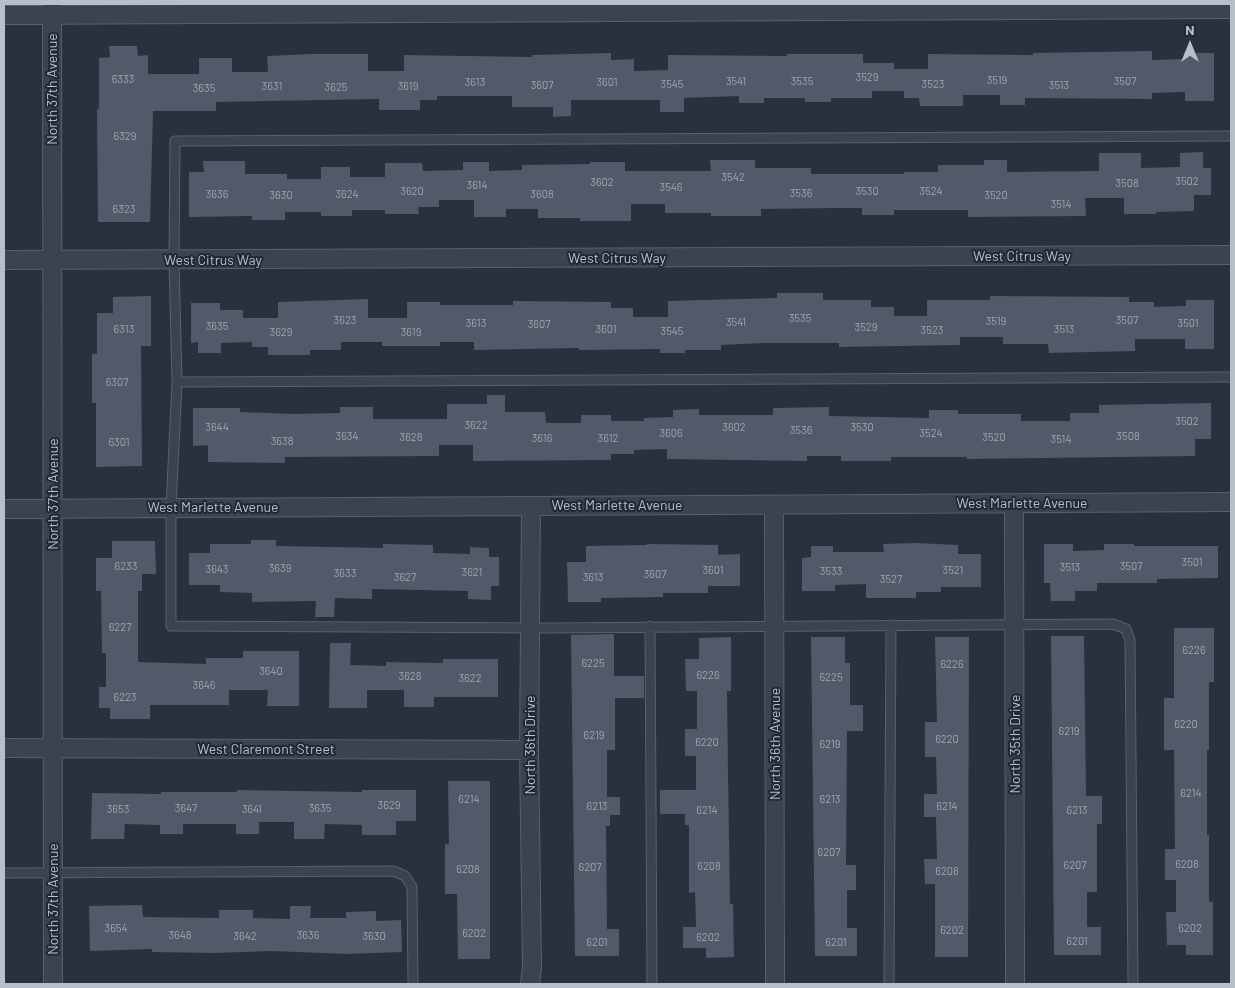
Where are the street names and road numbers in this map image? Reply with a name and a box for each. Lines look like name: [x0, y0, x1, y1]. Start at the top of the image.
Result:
street label: North 37th Avenue: [44, 33, 60, 145]
street label: West Citrus Way: [973, 248, 1071, 264]
street label: West Citrus Way: [568, 250, 666, 266]
street label: West Citrus Way: [164, 252, 262, 268]
street label: North 37th Avenue: [45, 438, 61, 550]
street label: West Marlette Avenue: [956, 495, 1088, 511]
street label: West Marlette Avenue: [551, 497, 683, 513]
street label: West Marlette Avenue: [147, 499, 279, 515]
street label: North 36th Avenue: [767, 688, 783, 800]
street label: North 35th Drive: [1007, 695, 1023, 793]
street label: North 36th Drive: [522, 696, 538, 794]
street label: West Claremont Street: [197, 741, 335, 757]
street label: North 37th Avenue: [45, 843, 61, 955]

